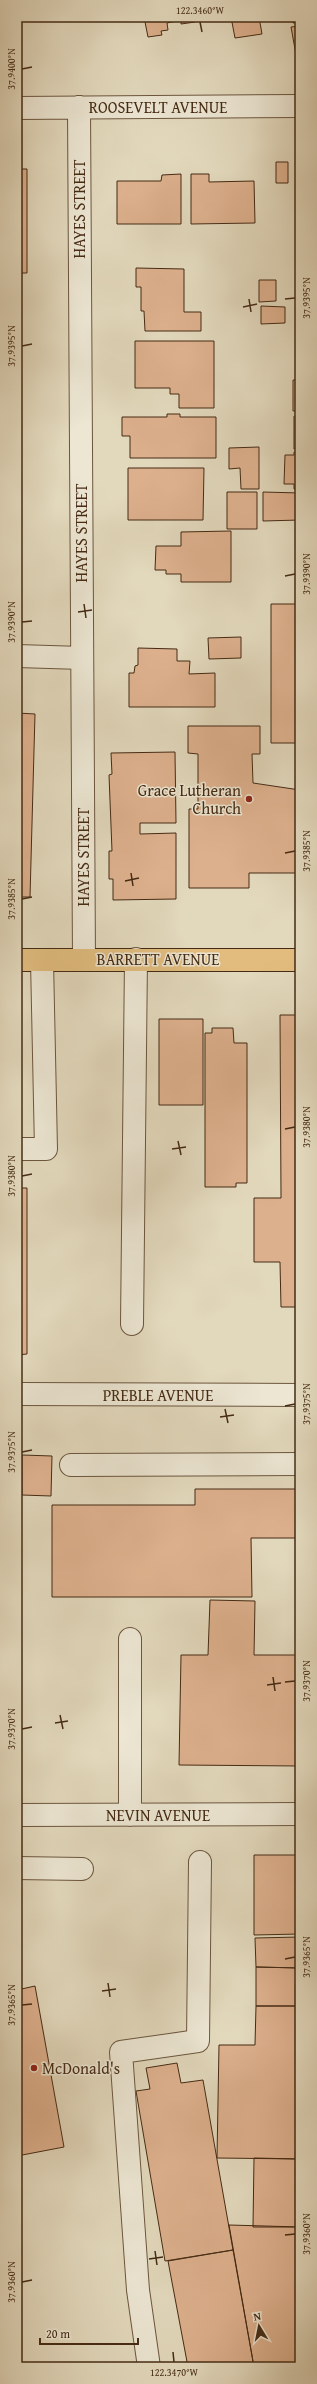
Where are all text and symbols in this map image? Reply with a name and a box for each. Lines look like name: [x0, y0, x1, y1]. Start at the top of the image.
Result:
text: 122.3460°W: [176, 3, 225, 18]
text: 37.9400°N: [4, 48, 19, 90]
street label: ROOSEVELT AVENUE: [89, 95, 227, 119]
street label: HAYES STREET: [67, 159, 91, 259]
text: 37.9395°N: [299, 277, 314, 319]
text: 37.9395°N: [4, 325, 19, 367]
street label: HAYES STREET: [69, 483, 93, 583]
text: 37.9390°N: [299, 553, 314, 595]
text: 37.9390°N: [4, 601, 19, 643]
place label: Grace Lutheran Church: [138, 778, 241, 820]
marker: Grace Lutheran Church: [244, 794, 254, 804]
street label: HAYES STREET: [71, 807, 95, 907]
text: 37.9385°N: [299, 830, 314, 872]
text: 37.9385°N: [4, 878, 19, 920]
street label: BARRETT AVENUE: [97, 947, 219, 971]
text: 37.9380°N: [299, 1106, 314, 1148]
text: 37.9380°N: [4, 1155, 19, 1197]
street label: PREBLE AVENUE: [103, 1383, 213, 1407]
text: 37.9375°N: [299, 1383, 314, 1425]
text: 37.9375°N: [4, 1431, 19, 1473]
text: 37.9370°N: [299, 1660, 314, 1702]
text: 37.9370°N: [4, 1708, 19, 1750]
street label: NEVIN AVENUE: [106, 1803, 210, 1827]
text: 37.9365°N: [299, 1936, 314, 1978]
text: 37.9365°N: [4, 1984, 19, 2026]
place label: McDonald's: [42, 2056, 120, 2080]
marker: McDonald's: [29, 2063, 39, 2073]
text: 37.9360°N: [299, 2213, 314, 2255]
text: 37.9360°N: [4, 2261, 19, 2303]
north arrow: [239, 2306, 279, 2346]
text: N: [252, 2308, 263, 2325]
scale bar: [40, 2320, 138, 2346]
text: 20 m: [46, 2325, 70, 2342]
text: 122.3470°W: [150, 2365, 199, 2380]

